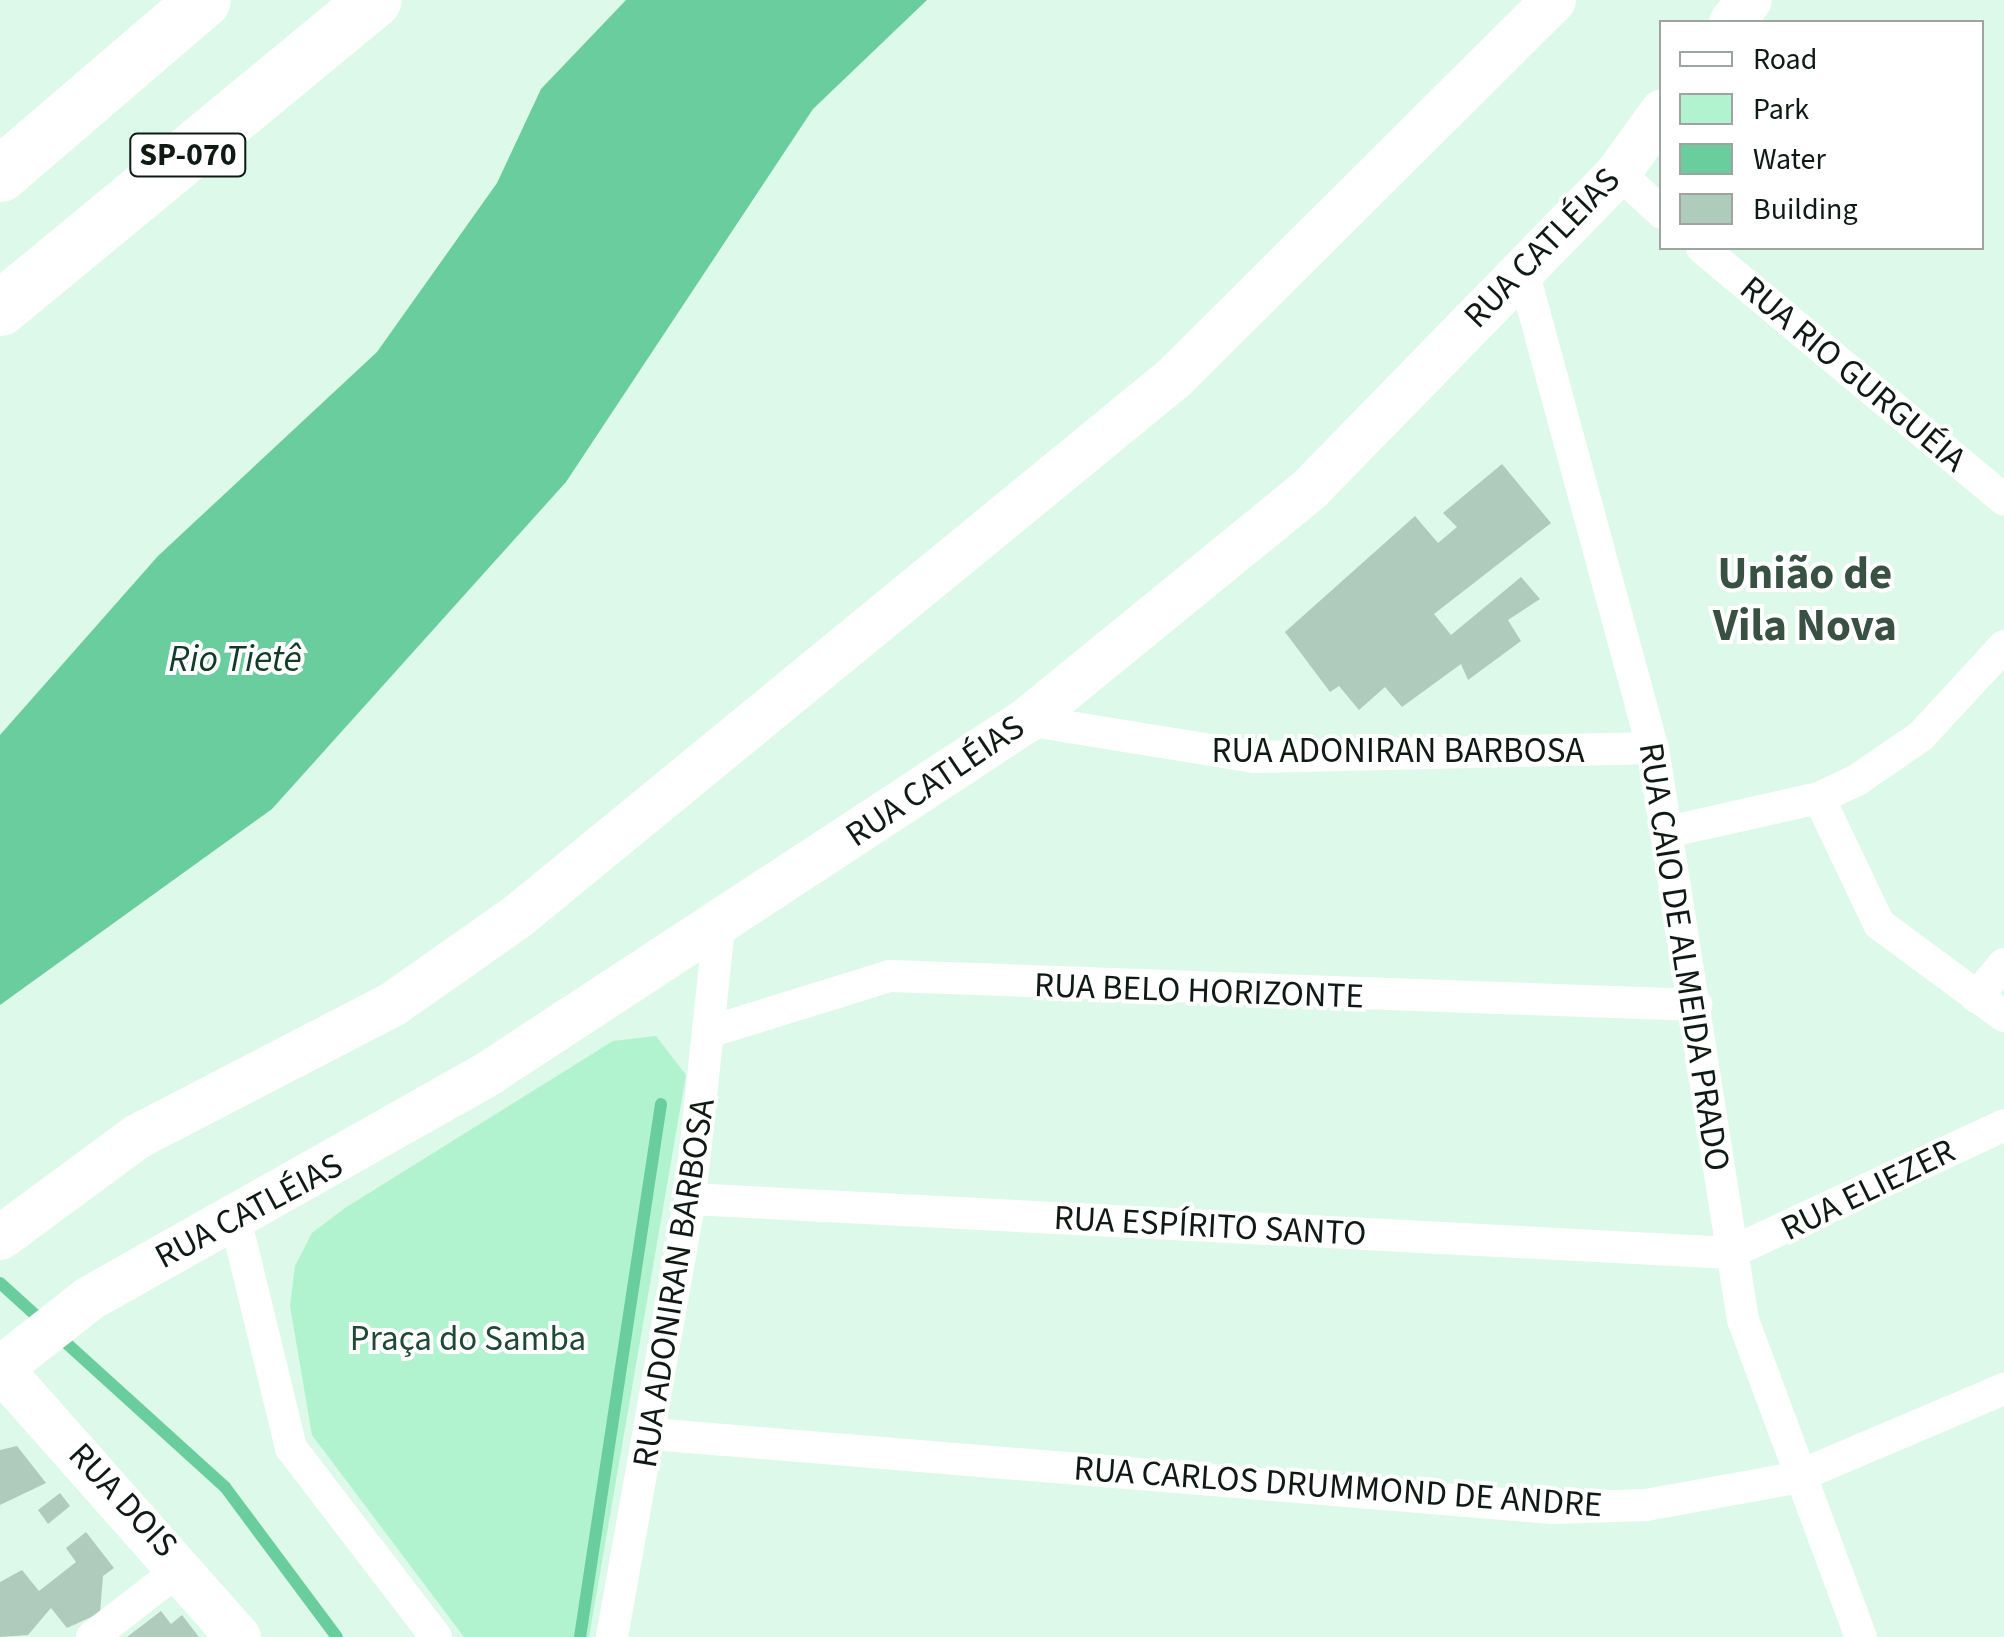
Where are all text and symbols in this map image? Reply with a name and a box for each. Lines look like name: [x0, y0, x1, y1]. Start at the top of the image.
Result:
legend: [1659, 20, 1984, 250]
text: Road: [1753, 38, 1817, 81]
text: Park: [1753, 88, 1809, 131]
road number: SP-070: [128, 128, 248, 182]
text: Water: [1753, 138, 1826, 181]
street label: RUA CATLÉIAS: [1455, 159, 1629, 337]
text: Building: [1753, 188, 1858, 231]
street label: RUA RIO GURGUÉIA: [1731, 267, 1975, 481]
district label: União de Vila Nova: [1713, 548, 1897, 654]
water label: Rio Tietê: [168, 637, 302, 683]
street label: RUA CATLÉIAS: [838, 706, 1032, 856]
street label: RUA ADONIRAN BARBOSA: [1212, 730, 1584, 772]
street label: RUA CAIO DE ALMEIDA PRADO: [1629, 740, 1739, 1174]
street label: RUA BELO HORIZONTE: [1034, 964, 1364, 1018]
street label: RUA ADONIRAN BARBOSA: [624, 1096, 724, 1470]
street label: RUA ELIEZER: [1774, 1130, 1962, 1250]
street label: RUA CATLÉIAS: [148, 1144, 350, 1278]
street label: RUA ESPÍRITO SANTO: [1053, 1197, 1367, 1255]
park label: Praça do Samba: [350, 1318, 586, 1360]
street label: RUA DOIS: [60, 1434, 186, 1566]
street label: RUA CARLOS DRUMMOND DE ANDRE: [1072, 1448, 1604, 1526]

